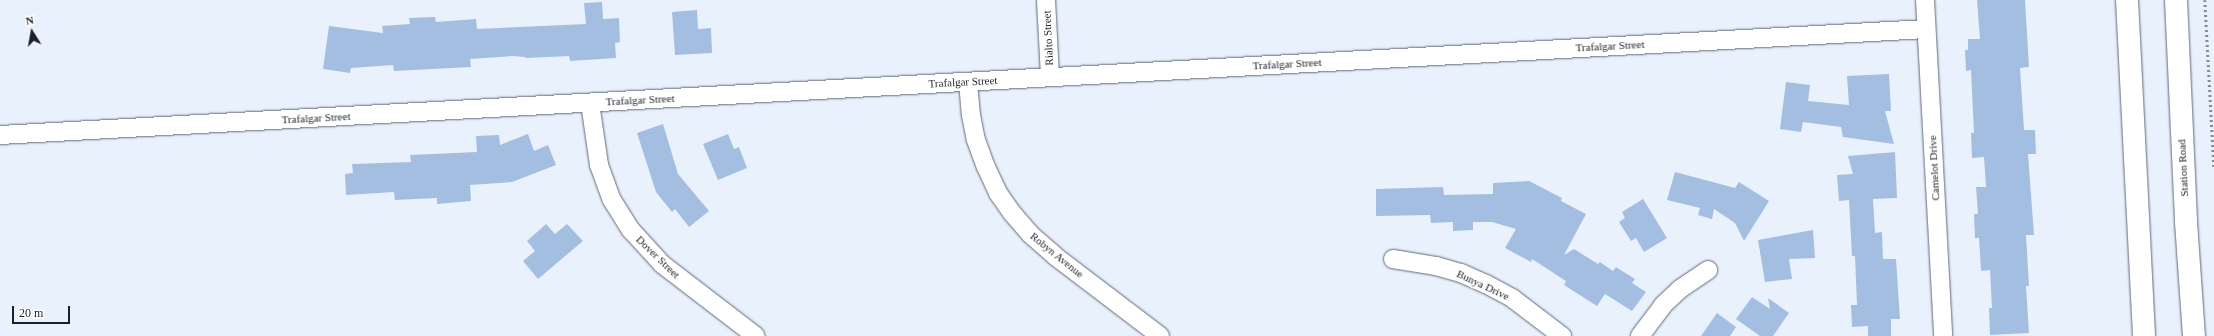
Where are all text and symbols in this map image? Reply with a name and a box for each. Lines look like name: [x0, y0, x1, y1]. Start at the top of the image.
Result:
street label: Rialto Street: [1040, 10, 1056, 66]
north arrow: [12, 12, 52, 52]
text: N: [25, 14, 35, 27]
street label: Trafalgar Street: [1575, 38, 1645, 54]
street label: Trafalgar Street: [1252, 56, 1322, 72]
street label: Trafalgar Street: [928, 74, 998, 90]
street label: Trafalgar Street: [605, 92, 675, 108]
street label: Trafalgar Street: [281, 110, 351, 126]
street label: Camelot Drive: [1926, 135, 1942, 201]
street label: Station Road: [2175, 139, 2191, 197]
street label: Robyn Avenue: [1027, 229, 1087, 281]
street label: Dover Street: [633, 233, 683, 281]
street label: Bunya Drive: [1455, 267, 1511, 303]
scale bar: [14, 298, 72, 324]
text: 20 m: [19, 306, 43, 320]

